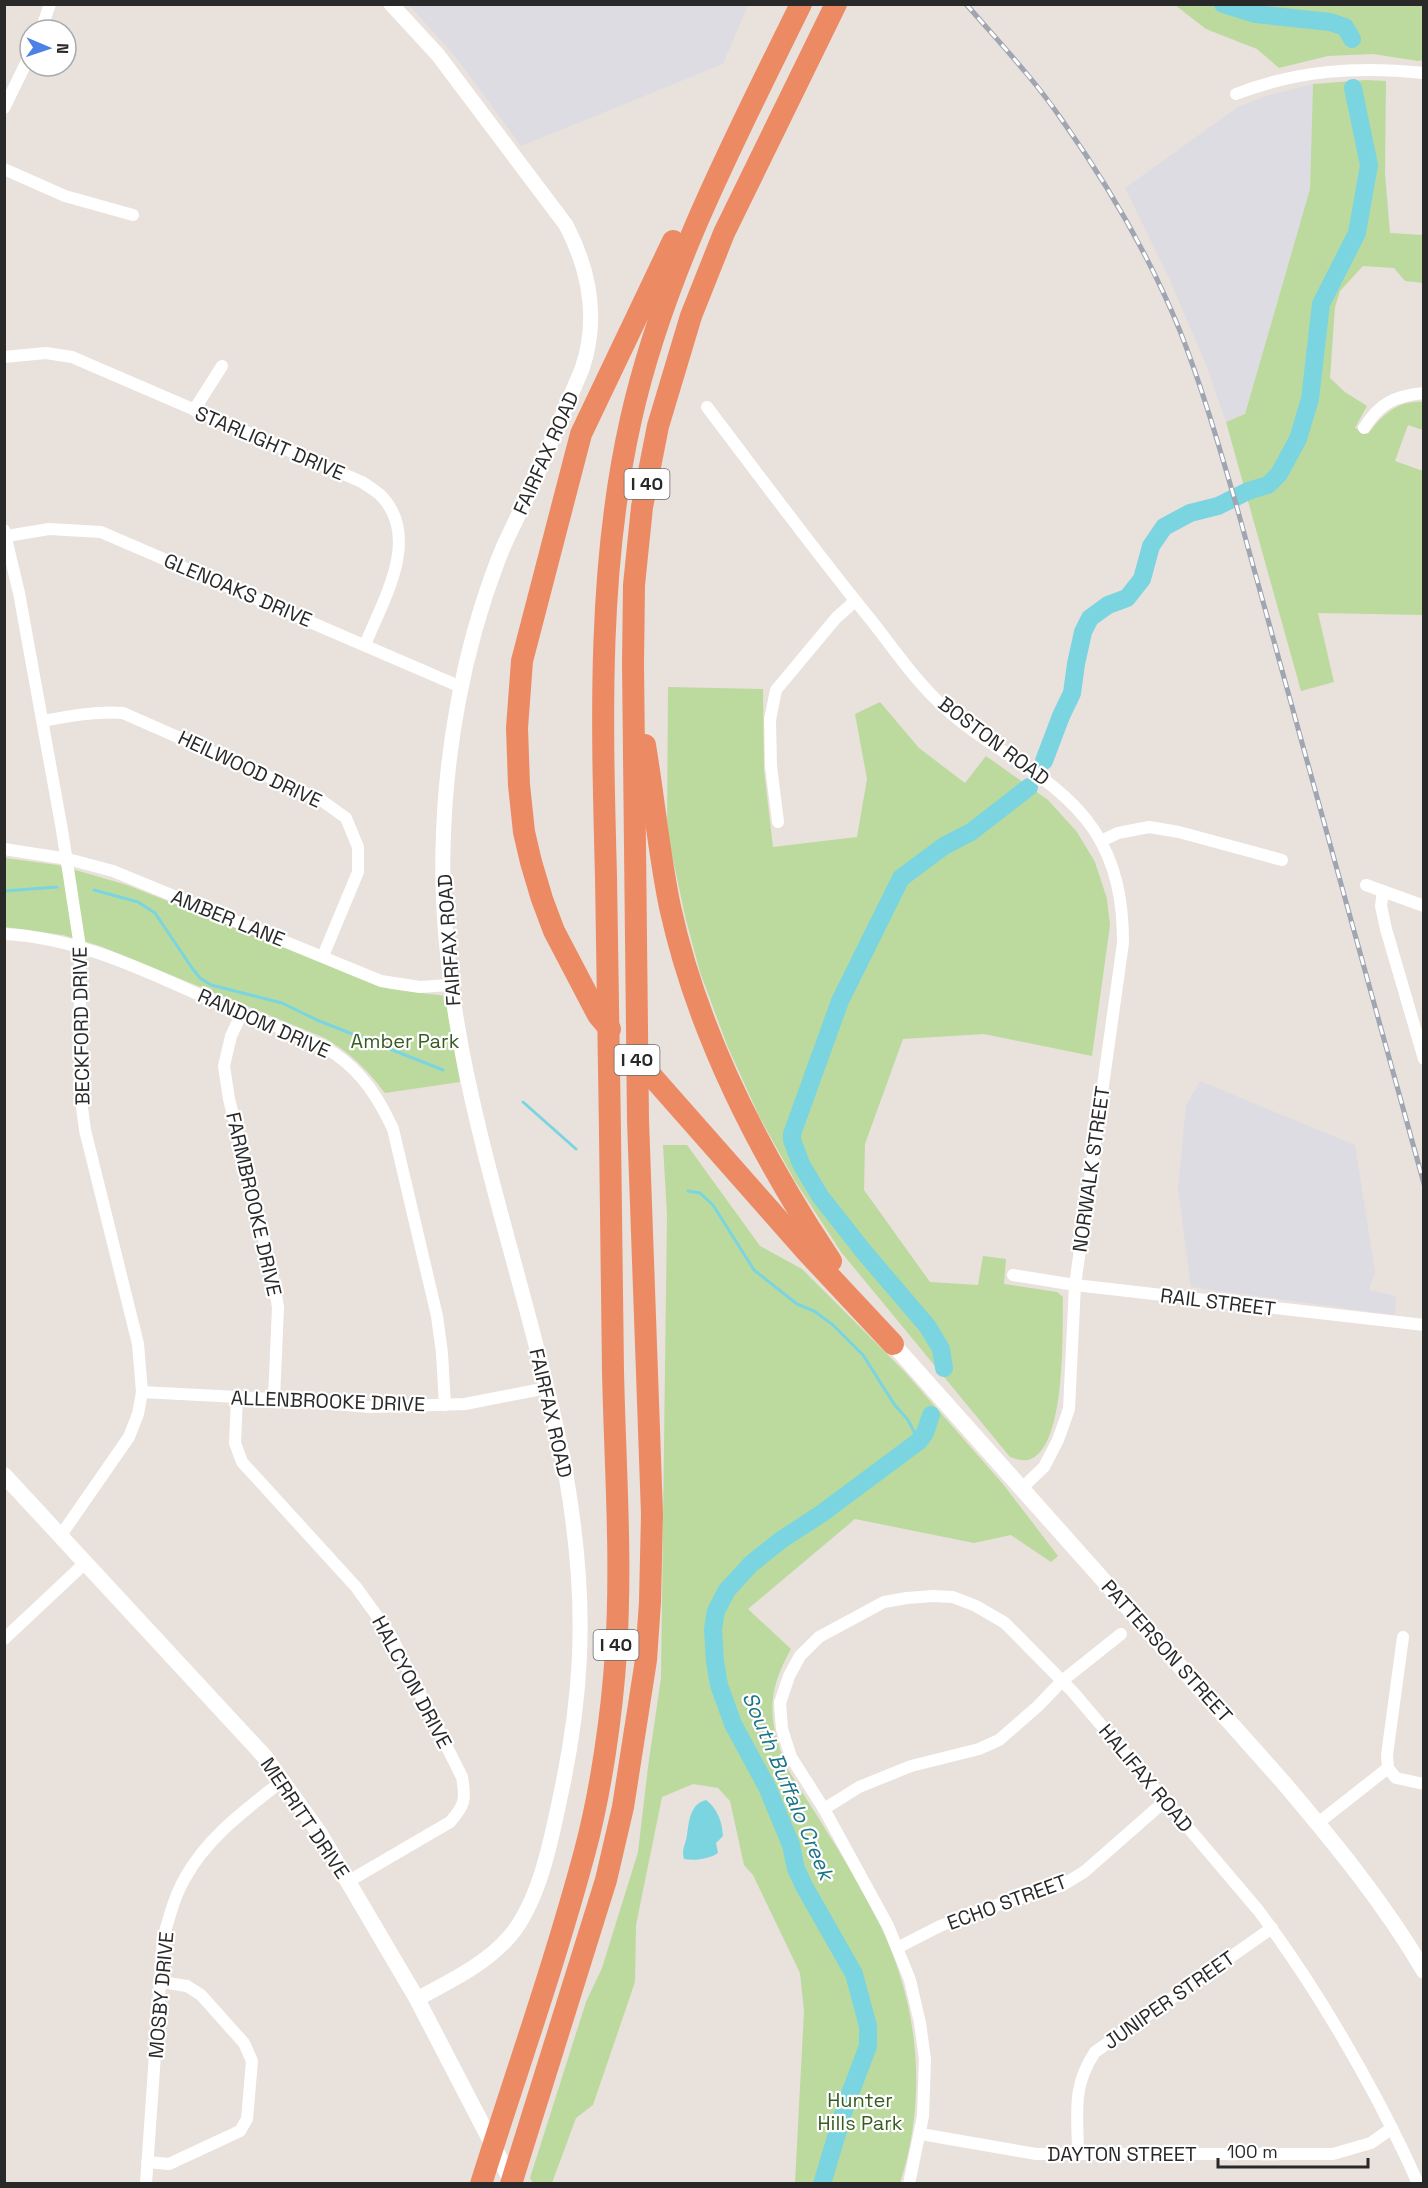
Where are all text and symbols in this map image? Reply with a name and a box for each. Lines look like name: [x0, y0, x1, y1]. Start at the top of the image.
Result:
north arrow: [18, 18, 78, 78]
text: N: [52, 43, 73, 54]
street label: FAIRFAX ROAD: [507, 387, 585, 519]
street label: STARLIGHT DRIVE: [191, 400, 349, 486]
road number: I 40: [624, 469, 670, 499]
street label: GLENOAKS DRIVE: [160, 547, 316, 633]
street label: BOSTON ROAD: [933, 691, 1055, 791]
street label: HEILWOOD DRIVE: [174, 724, 326, 814]
street label: FAIRFAX ROAD: [431, 873, 467, 1007]
street label: AMBER LANE: [167, 883, 289, 953]
street label: BECKFORD DRIVE: [67, 946, 95, 1106]
street label: RANDOM DRIVE: [194, 982, 334, 1064]
park label: Amber Park: [351, 1028, 460, 1054]
road number: I 40: [614, 1045, 660, 1075]
street label: NORWALK STREET: [1066, 1084, 1116, 1254]
street label: FARMBROOKE DRIVE: [220, 1109, 288, 1299]
street label: RAIL STREET: [1159, 1282, 1277, 1322]
street label: FAIRFAX ROAD: [523, 1346, 579, 1480]
street label: ALLENBROOKE DRIVE: [230, 1385, 426, 1417]
street label: PATTERSON STREET: [1096, 1574, 1238, 1728]
street label: HALCYON DRIVE: [366, 1611, 458, 1753]
road number: I 40: [594, 1630, 638, 1660]
water label: South Buffalo Creek: [737, 1688, 841, 1887]
street label: HALIFAX ROAD: [1093, 1718, 1199, 1838]
street label: MERRITT DRIVE: [255, 1752, 355, 1884]
street label: ECHO STREET: [943, 1868, 1071, 1936]
street label: MOSBY DRIVE: [143, 1930, 179, 2060]
street label: JUNIPER STREET: [1098, 1945, 1240, 2055]
park label: Hunter Hills Park: [817, 2087, 903, 2136]
scale bar: [1218, 2131, 1368, 2169]
text: 100 m: [1227, 2140, 1278, 2163]
street label: DAYTON STREET: [1047, 2141, 1197, 2167]

